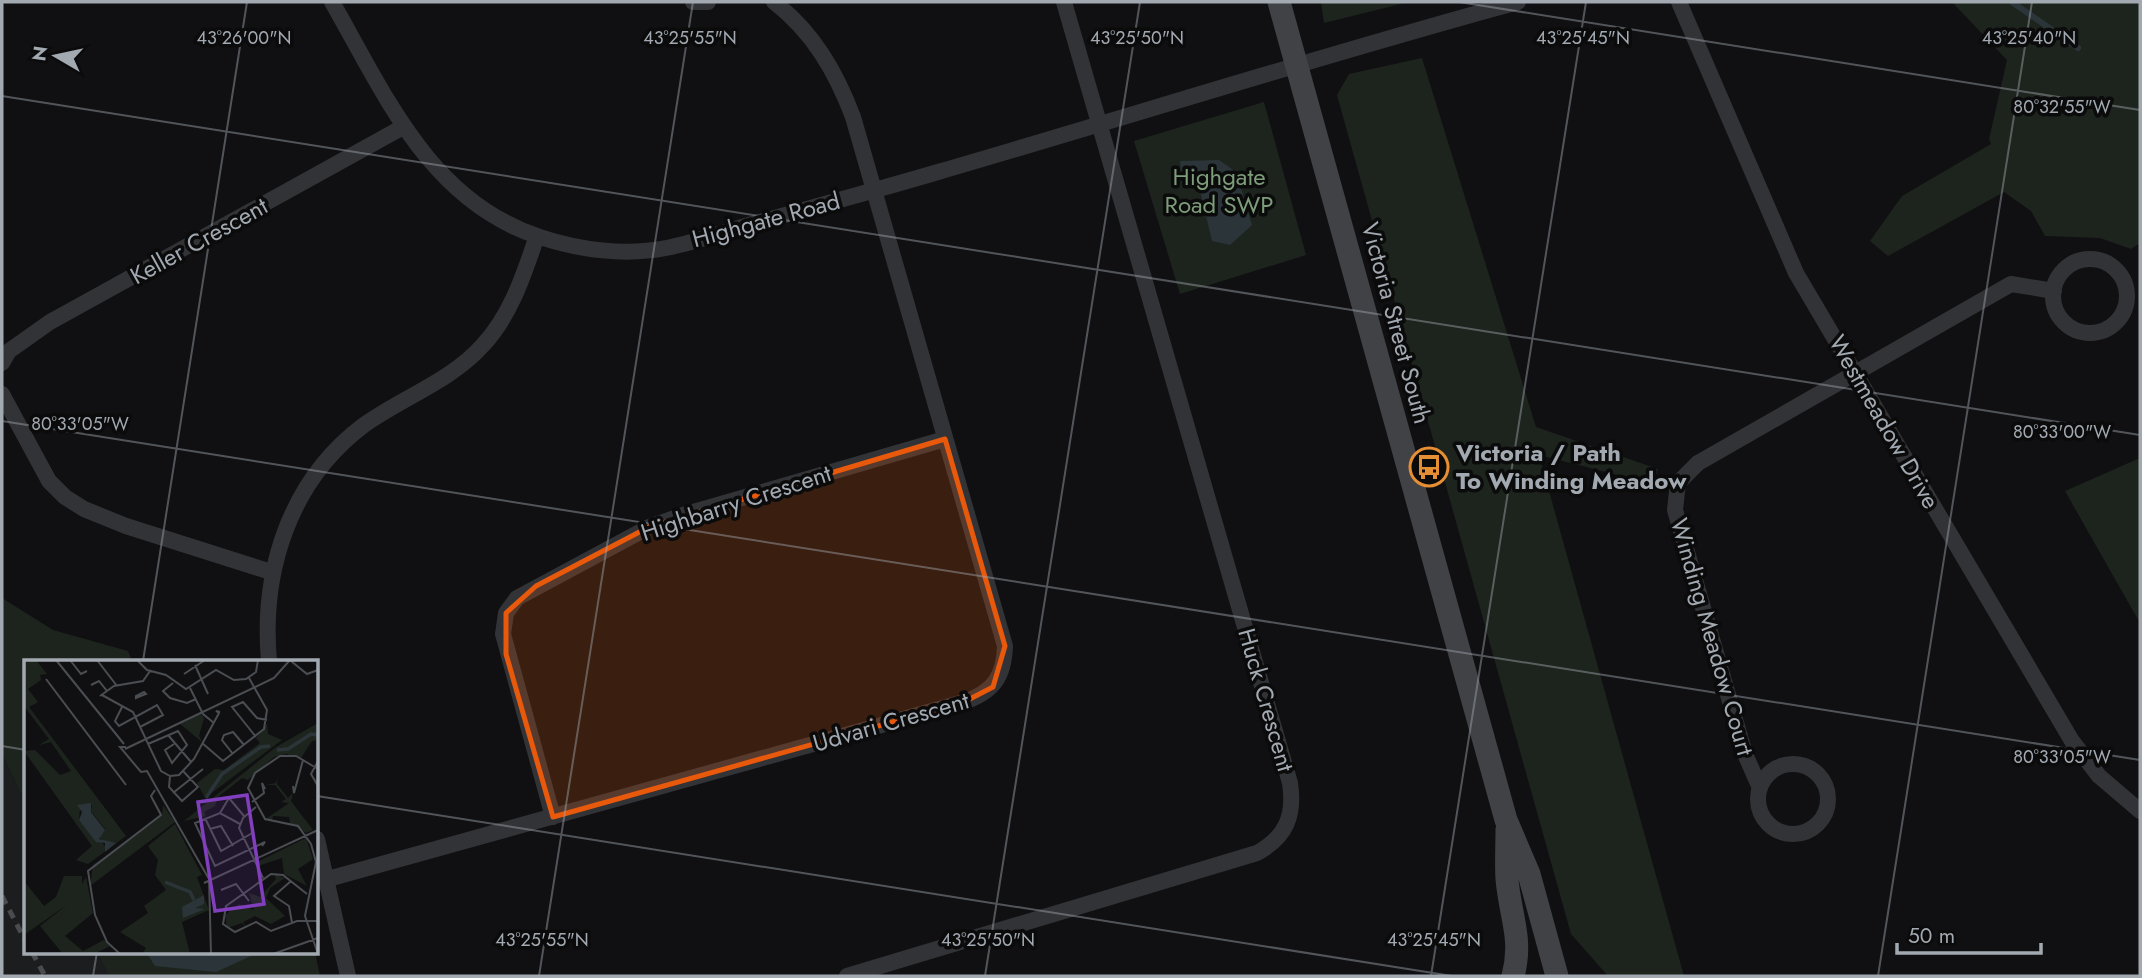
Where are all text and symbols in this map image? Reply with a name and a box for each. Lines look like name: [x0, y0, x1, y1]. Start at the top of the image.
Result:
north arrow: [21, 21, 91, 91]
text: 43°26'00"N: [197, 25, 292, 51]
text: 43°25'55"N: [643, 25, 737, 51]
text: 43°25'50"N: [1090, 25, 1184, 51]
text: 43°25'45"N: [1536, 25, 1630, 51]
text: 43°25'40"N: [1982, 25, 2076, 51]
text: N: [25, 44, 54, 63]
text: 80°32'55"W: [2013, 94, 2111, 120]
park label: Highgate Road SWP: [1164, 159, 1274, 222]
street label: Highgate Road: [688, 183, 844, 256]
street label: Keller Crescent: [124, 188, 274, 293]
street label: Victoria Street South: [1353, 218, 1440, 428]
street label: Westmeadow Drive: [1820, 328, 1948, 515]
text: 80°33'05"W: [31, 411, 129, 437]
text: 80°33'00"W: [2013, 419, 2111, 445]
place label: Victoria / Path To Winding Meadow: [1455, 435, 1687, 498]
bus stop icon: Victoria / Path To Winding Meadow: [1408, 446, 1450, 488]
street label: Highbarry Crescent: [636, 455, 836, 550]
street label: Winding Meadow Court: [1662, 514, 1763, 760]
street label: Huck Crescent: [1229, 624, 1304, 776]
inset map: [24, 660, 318, 954]
street label: Udvari Crescent: [809, 682, 973, 761]
text: 80°33'05"W: [2013, 744, 2111, 770]
scale bar: [1897, 912, 2040, 956]
text: 50 m: [1908, 921, 1955, 951]
text: 43°25'55"N: [495, 927, 589, 953]
text: 43°25'50"N: [941, 927, 1035, 953]
text: 43°25'45"N: [1387, 927, 1481, 953]

